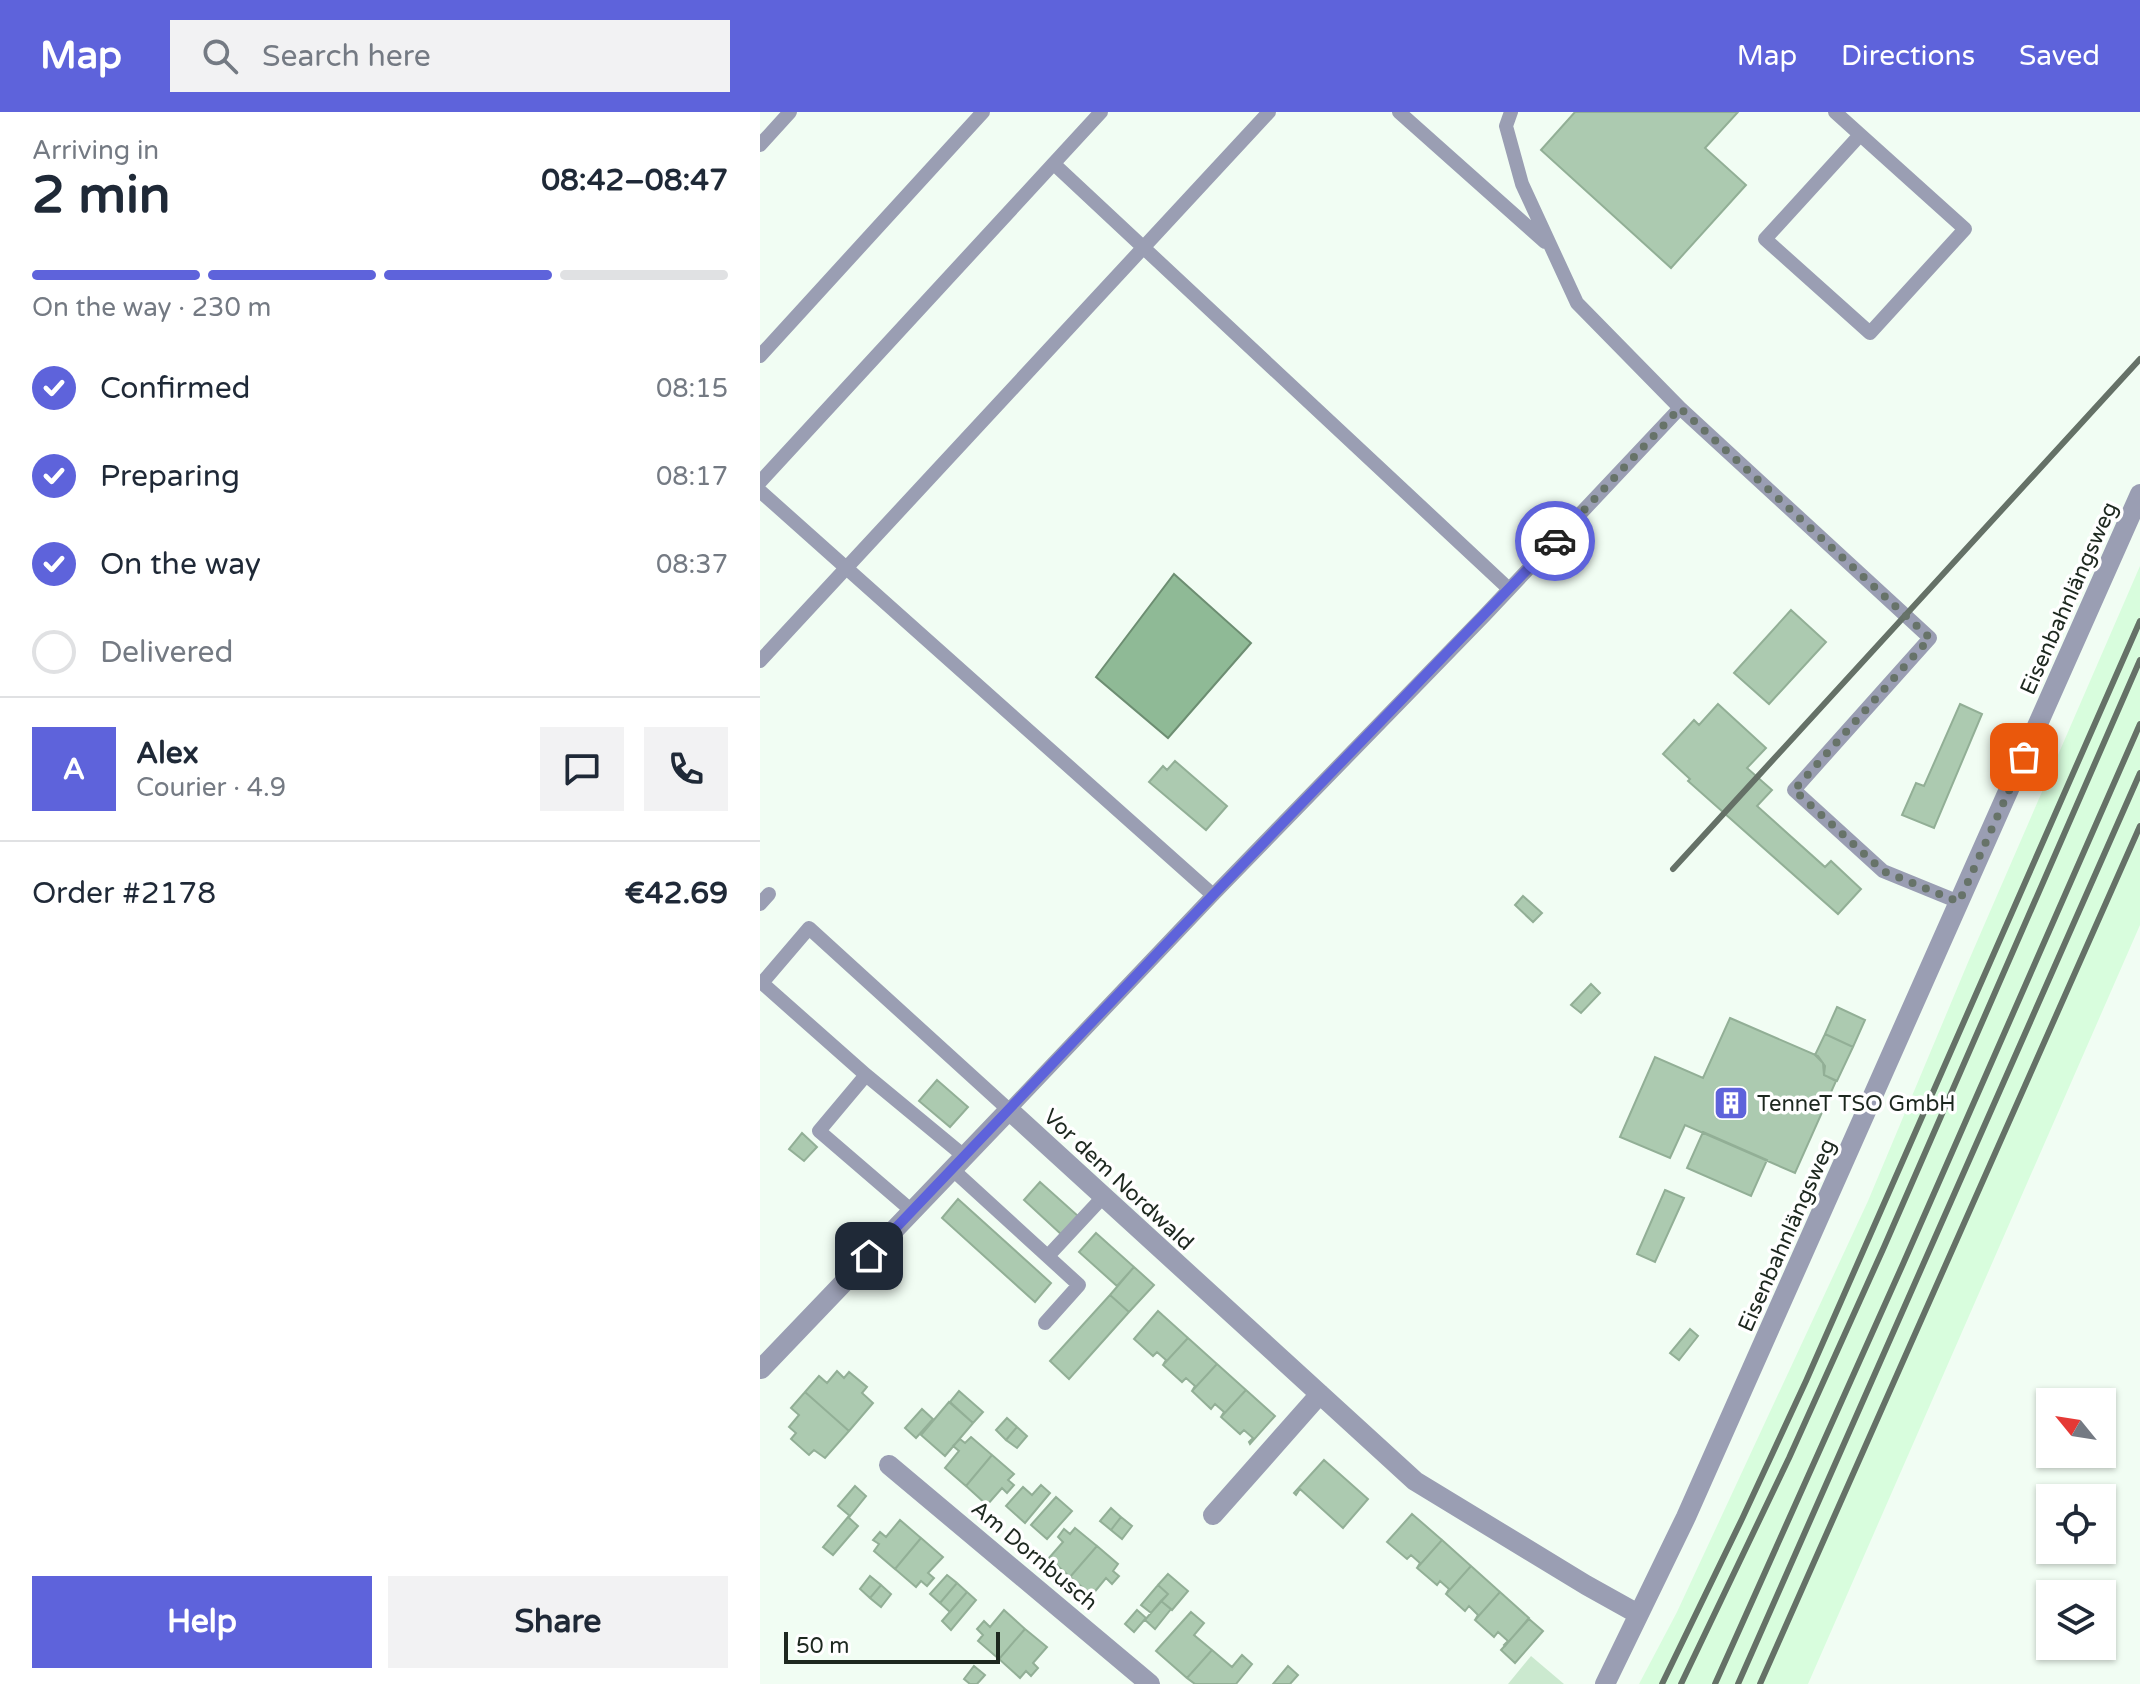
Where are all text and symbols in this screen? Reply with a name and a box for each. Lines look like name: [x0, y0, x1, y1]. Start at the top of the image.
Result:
search box: [170, 20, 730, 92]
text: Map: [40, 33, 122, 79]
icon: search: [198, 34, 242, 78]
text: Search here: [262, 38, 431, 75]
text: Map: [1737, 39, 1797, 73]
text: Directions: [1841, 39, 1975, 73]
text: Saved: [2019, 39, 2100, 73]
text: Arriving in: [32, 135, 159, 166]
text: 08:42–08:47: [541, 162, 728, 199]
text: 2 min: [32, 164, 171, 227]
text: On the way · 230 m: [32, 292, 271, 323]
icon: check: [32, 366, 76, 410]
text: Confirmed: [100, 370, 251, 407]
text: 08:15: [656, 373, 728, 404]
icon: check: [32, 454, 76, 498]
text: Preparing: [100, 458, 240, 495]
text: 08:17: [656, 461, 728, 492]
street label: Eisenbahnlängsweg: [2015, 498, 2123, 699]
courier: [1515, 501, 1595, 581]
icon: car: [1533, 519, 1577, 563]
icon: check: [32, 542, 76, 586]
text: On the way: [100, 546, 261, 583]
text: 08:37: [656, 549, 728, 580]
text: Delivered: [100, 634, 234, 671]
pin: [1990, 723, 2058, 791]
button: chat: [540, 727, 624, 811]
button: phone: [644, 727, 728, 811]
text: Alex: [136, 735, 199, 772]
icon: bag: [2002, 735, 2046, 779]
text: A: [63, 751, 85, 788]
text: Courier · 4.9: [136, 772, 286, 803]
text: Order #2178: [32, 875, 216, 912]
text: €42.69: [624, 875, 728, 912]
building icon: TenneT TSO GmbH: [1712, 1084, 1750, 1122]
place label: TenneT TSO GmbH: [1757, 1091, 1956, 1117]
street label: Vor dem Nordwald: [1038, 1104, 1199, 1256]
street label: Eisenbahnlängsweg: [1733, 1135, 1841, 1336]
pin: [835, 1222, 903, 1290]
icon: home: [847, 1234, 891, 1278]
north arrow: [2036, 1388, 2116, 1468]
map controls: [2036, 1388, 2116, 1660]
button: locate: [2036, 1484, 2116, 1564]
street label: Am Dornbusch: [966, 1496, 1103, 1616]
button: Help: [32, 1576, 372, 1668]
button: Share: [388, 1576, 728, 1668]
button: layers: [2036, 1580, 2116, 1660]
scale bar: [784, 1628, 1000, 1664]
text: 50 m: [796, 1633, 850, 1659]

